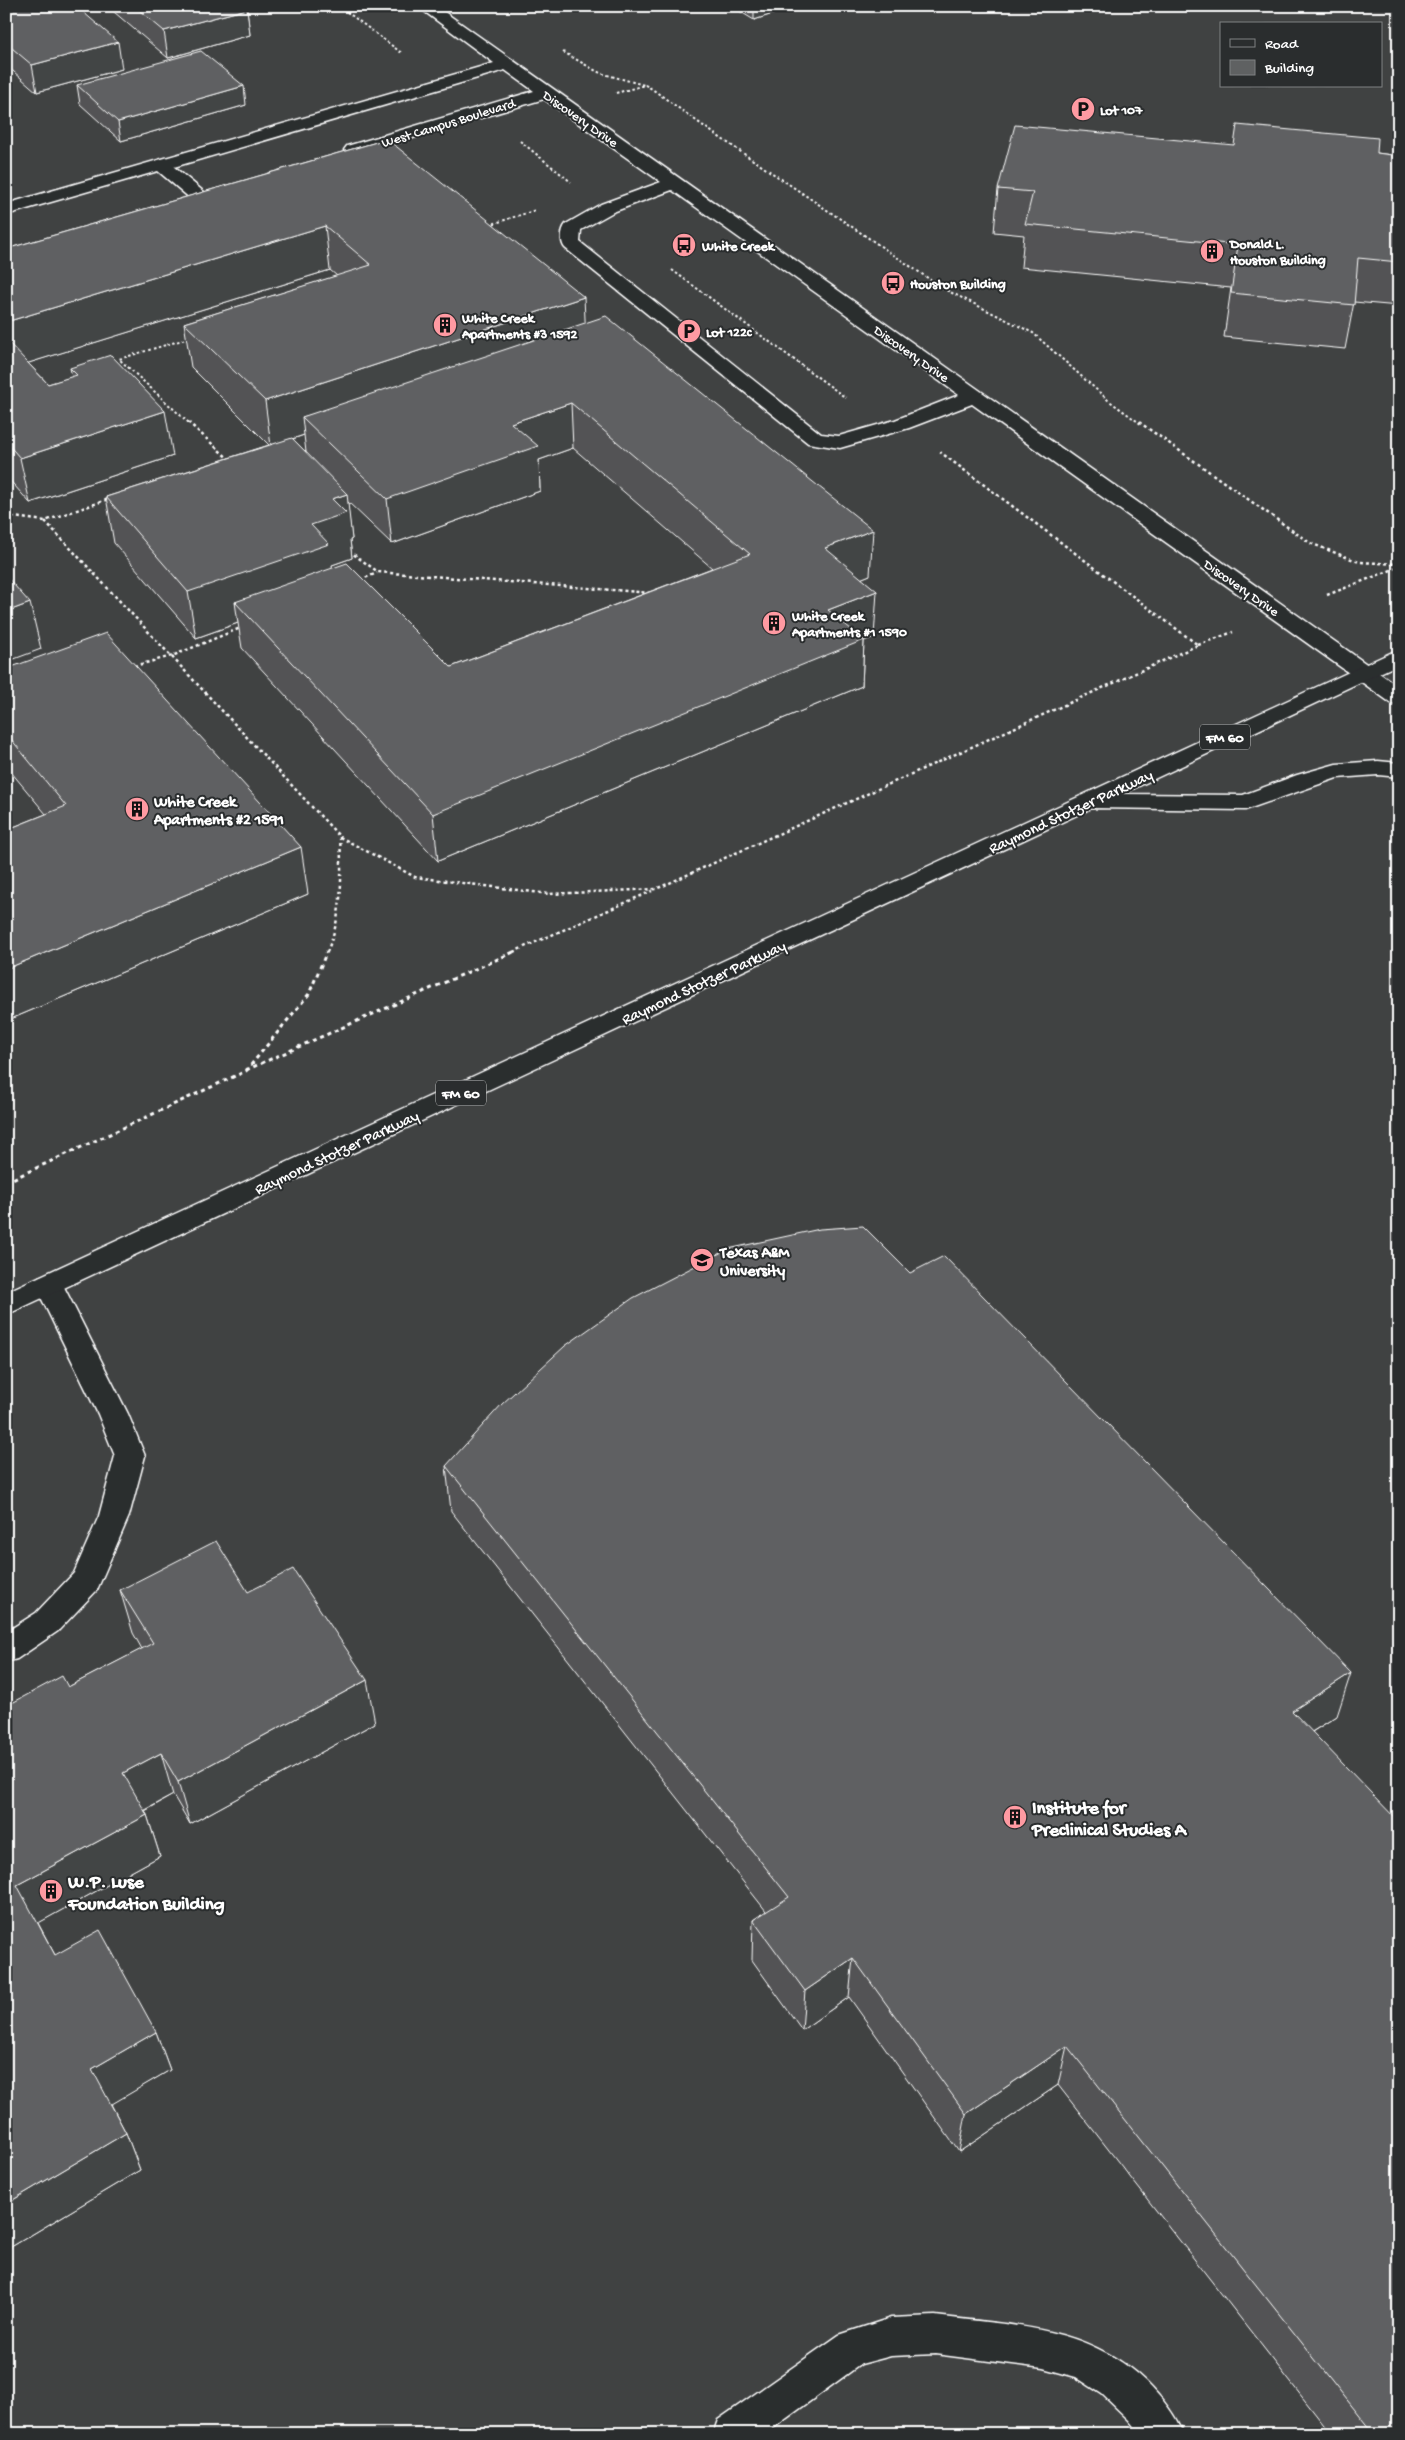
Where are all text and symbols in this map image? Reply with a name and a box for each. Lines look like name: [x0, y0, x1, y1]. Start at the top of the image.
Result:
legend: [1220, 22, 1382, 88]
text: Road: [1265, 36, 1299, 54]
text: Building: [1264, 60, 1314, 78]
street label: Discovery Drive: [538, 87, 621, 153]
street label: West Campus Boulevard: [380, 95, 519, 153]
parking icon: Lot 107: [1070, 96, 1096, 122]
place label: Lot 107: [1100, 103, 1143, 120]
bus stop icon: White Creek: [671, 232, 697, 258]
place label: Donald L. Houston Building: [1228, 237, 1326, 270]
building icon: Donald L. Houston Building: [1199, 238, 1225, 264]
place label: White Creek: [701, 239, 776, 256]
bus stop icon: Houston Building: [880, 270, 906, 296]
place label: Houston Building: [910, 277, 1006, 294]
place label: White Creek Apartments #3 1592: [461, 311, 578, 344]
building icon: White Creek Apartments #3 1592: [432, 312, 458, 338]
parking icon: Lot 122c: [676, 318, 702, 344]
street label: Discovery Drive: [869, 322, 952, 388]
place label: Lot 122c: [706, 325, 753, 342]
street label: Discovery Drive: [1199, 556, 1282, 622]
place label: White Creek Apartments #1 1590: [791, 609, 907, 642]
building icon: White Creek Apartments #1 1590: [761, 610, 787, 636]
road number: FM 60: [1200, 724, 1250, 750]
street label: Raymond Stotzer Parkway: [986, 767, 1157, 860]
place label: White Creek Apartments #2 1591: [153, 794, 284, 831]
building icon: White Creek Apartments #2 1591: [124, 796, 150, 822]
street label: Raymond Stotzer Parkway: [619, 938, 790, 1031]
road number: FM 60: [436, 1080, 486, 1106]
street label: Raymond Stotzer Parkway: [252, 1108, 423, 1201]
place label: Texas A&M University: [718, 1245, 790, 1282]
school or university icon: Texas A&M University: [689, 1247, 715, 1273]
place label: Institute for Preclinical Studies A: [1031, 1798, 1188, 1843]
building icon: Institute for Preclinical Studies A: [1002, 1804, 1028, 1830]
place label: W.P. Luse Foundation Building: [67, 1872, 225, 1917]
building icon: W.P. Luse Foundation Building: [38, 1878, 64, 1904]

